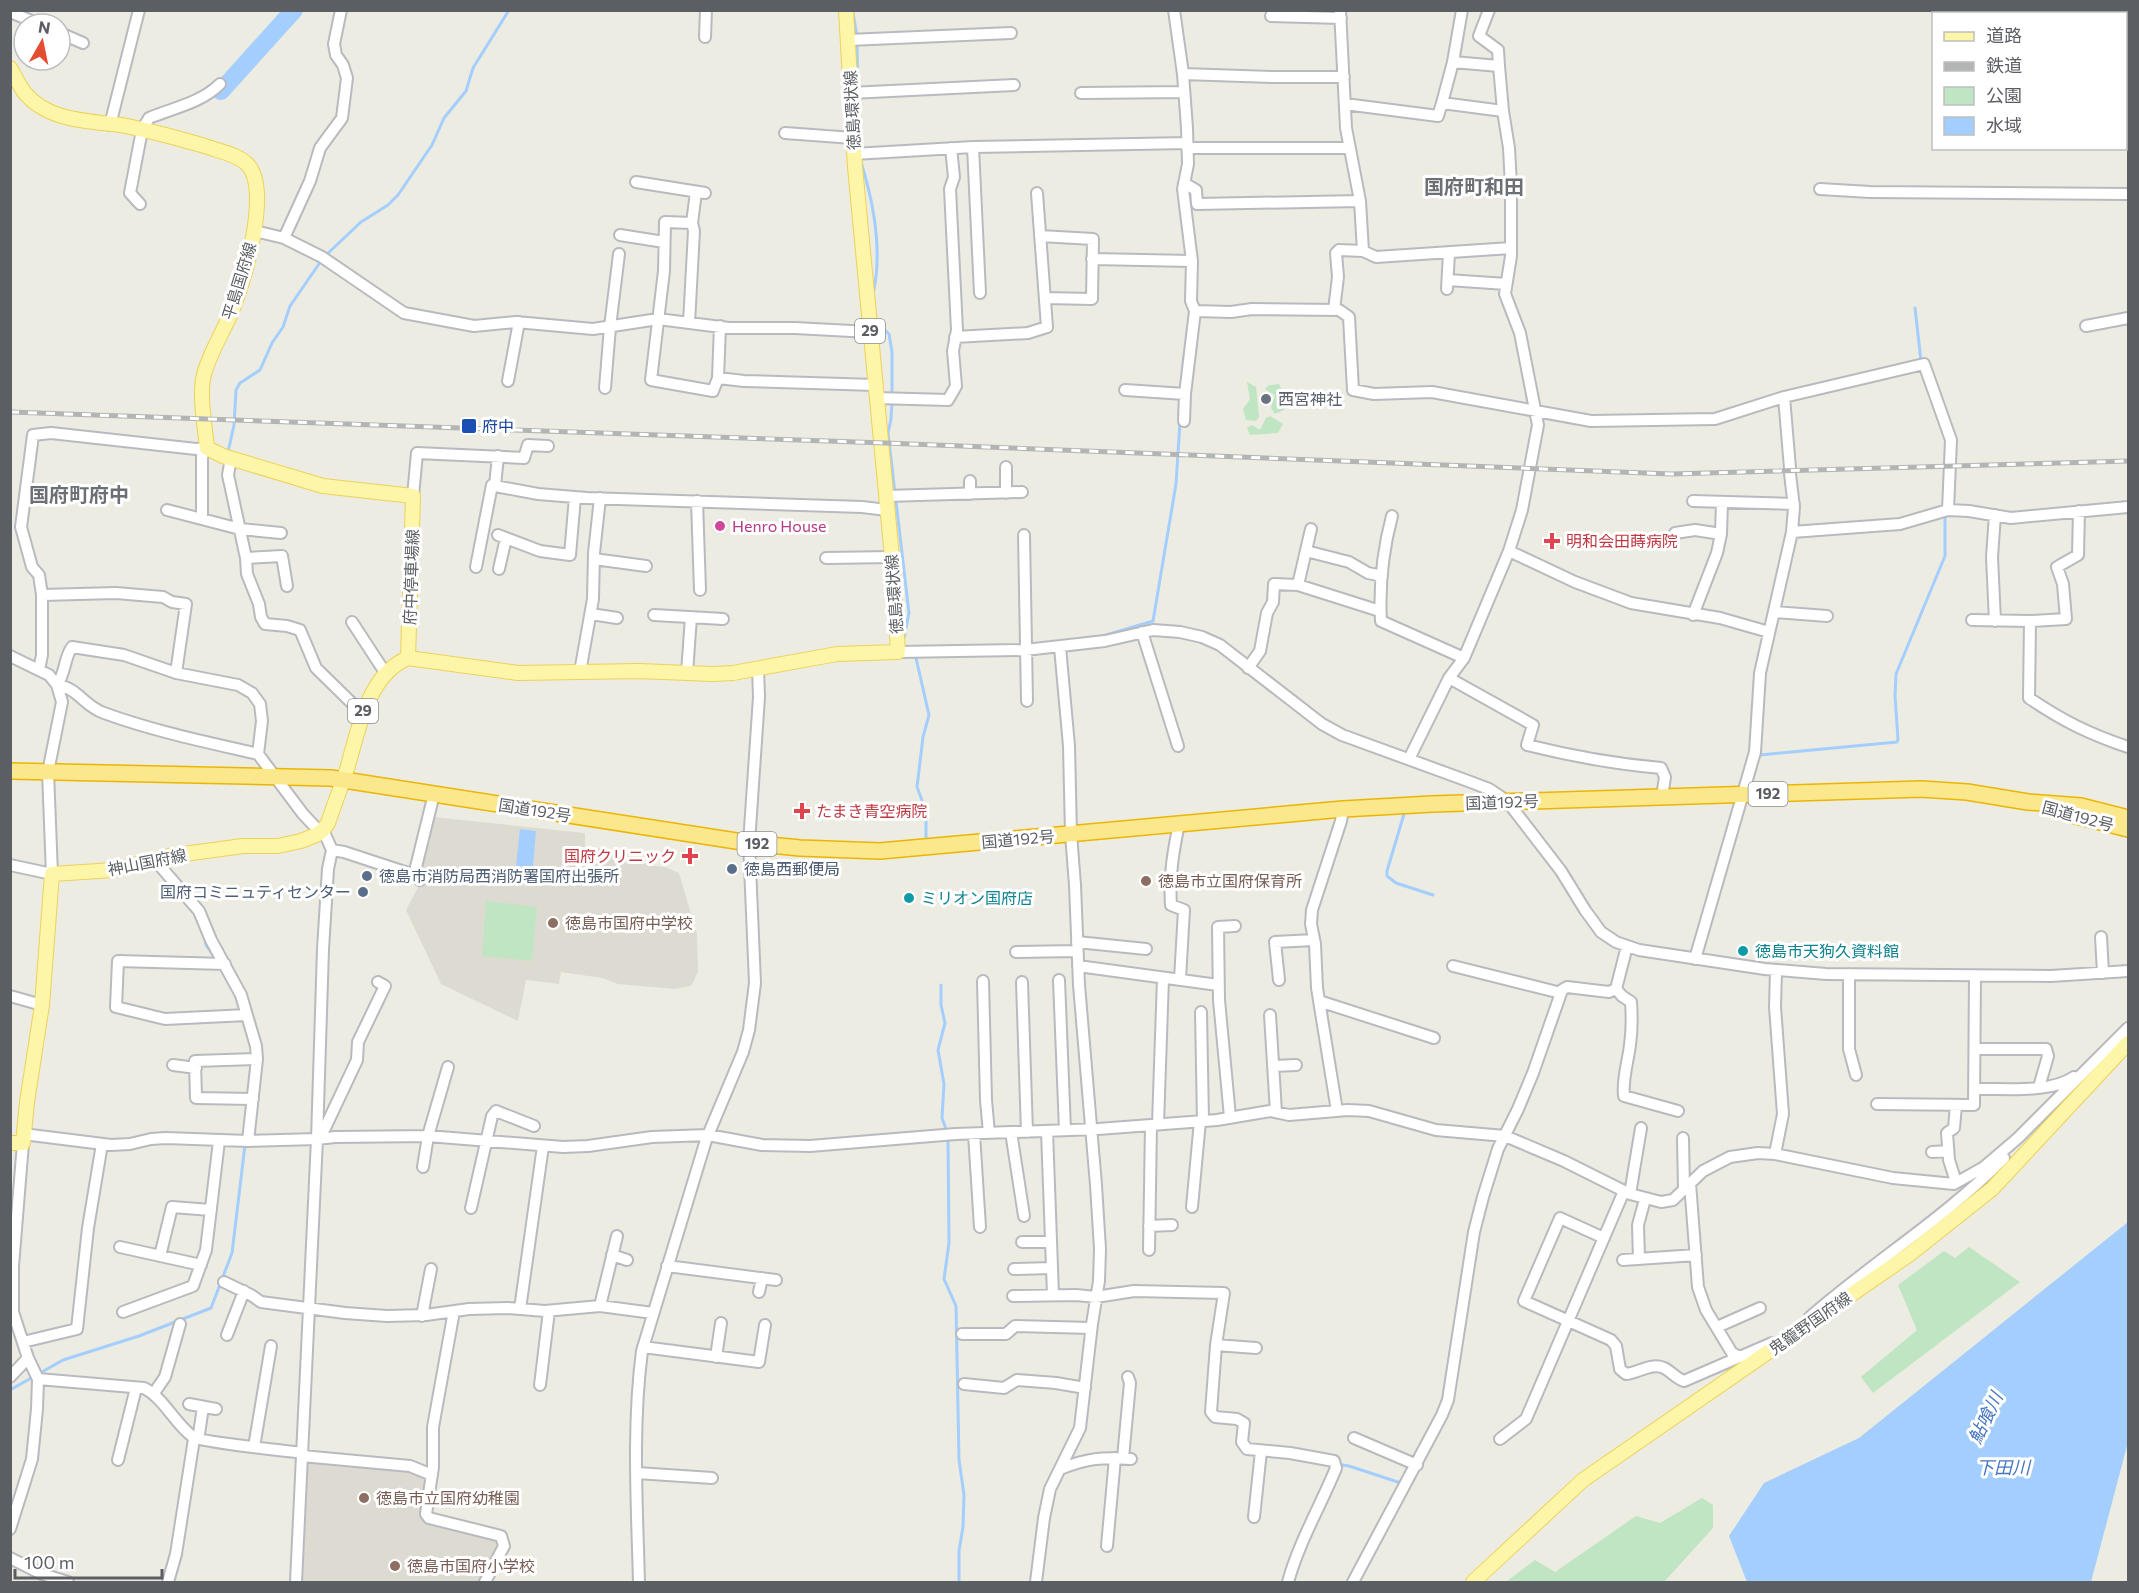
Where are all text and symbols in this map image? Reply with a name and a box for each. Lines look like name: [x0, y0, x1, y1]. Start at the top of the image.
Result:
north arrow: [12, 12, 72, 72]
legend: [1932, 12, 2127, 150]
text: N: [37, 16, 52, 37]
text: 道路: [1986, 24, 2022, 46]
text: 鉄道: [1986, 54, 2022, 76]
street label: 徳島環状線: [840, 70, 863, 150]
text: 公園: [1986, 84, 2022, 106]
text: 水域: [1986, 114, 2022, 136]
district label: 国府町和田: [1424, 174, 1524, 198]
street label: 平島国府線: [218, 240, 259, 322]
road number: 29: [855, 319, 885, 343]
place label: 西宮神社: [1278, 389, 1342, 408]
marker: 西宮神社: [1259, 392, 1273, 406]
place label: 府中: [482, 416, 514, 435]
marker: 府中: [460, 417, 478, 435]
district label: 国府町府中: [29, 482, 129, 506]
place label: Henro House: [732, 516, 827, 535]
marker: Henro House: [713, 519, 727, 533]
street label: 府中停車場線: [399, 529, 422, 625]
place label: 明和会田蒔病院: [1566, 531, 1678, 550]
marker: 明和会田蒔病院: [1543, 532, 1561, 550]
street label: 徳島環状線: [881, 553, 906, 635]
road number: 29: [348, 699, 378, 723]
road number: 192: [1748, 782, 1788, 806]
street label: 国道192号: [1465, 791, 1539, 812]
street label: 国道192号: [497, 794, 573, 825]
street label: 国道192号: [2040, 797, 2116, 834]
place label: たまき青空病院: [816, 801, 928, 820]
marker: たまき青空病院: [793, 802, 811, 820]
street label: 国道192号: [981, 826, 1055, 851]
road number: 192: [738, 832, 777, 856]
street label: 神山国府線: [106, 845, 188, 878]
place label: 国府クリニック: [564, 846, 676, 865]
marker: 国府クリニック: [681, 847, 699, 865]
place label: 徳島西郵便局: [744, 859, 840, 878]
marker: 徳島西郵便局: [725, 862, 739, 876]
place label: 徳島市消防局西消防署国府出張所: [379, 866, 619, 885]
marker: 徳島市消防局西消防署国府出張所: [360, 869, 374, 883]
place label: 徳島市立国府保育所: [1158, 871, 1302, 890]
marker: 徳島市立国府保育所: [1139, 874, 1153, 888]
place label: 国府コミニュティセンター: [160, 882, 351, 901]
marker: 国府コミニュティセンター: [356, 885, 370, 899]
place label: ミリオン国府店: [921, 888, 1033, 907]
marker: ミリオン国府店: [902, 891, 916, 905]
place label: 徳島市国府中学校: [565, 913, 693, 932]
marker: 徳島市国府中学校: [546, 916, 560, 930]
place label: 徳島市天狗久資料館: [1755, 941, 1899, 960]
marker: 徳島市天狗久資料館: [1736, 944, 1750, 958]
street label: 鬼籠野国府線: [1765, 1287, 1854, 1358]
water label: 鮎喰川: [1963, 1387, 2008, 1447]
water label: 下田川: [1976, 1456, 2032, 1478]
place label: 徳島市立国府幼稚園: [376, 1488, 520, 1507]
marker: 徳島市立国府幼稚園: [357, 1491, 371, 1505]
scale bar: [15, 1542, 162, 1580]
text: 100 m: [24, 1551, 74, 1573]
place label: 徳島市国府小学校: [407, 1556, 535, 1575]
marker: 徳島市国府小学校: [388, 1559, 402, 1573]

